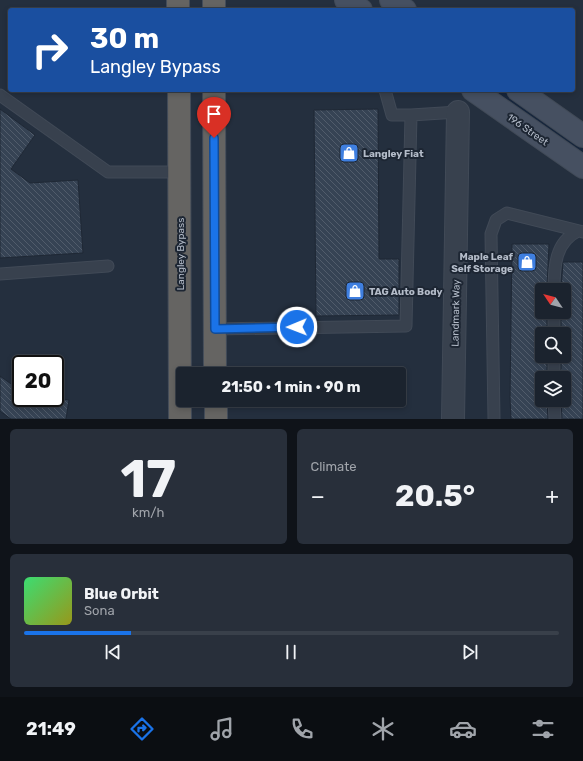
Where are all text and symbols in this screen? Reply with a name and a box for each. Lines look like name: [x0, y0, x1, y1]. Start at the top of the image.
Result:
text: 30 m: [90, 22, 159, 55]
icon: right: [24, 24, 76, 76]
text: Langley Bypass: [90, 56, 221, 78]
pin: [197, 97, 231, 138]
icon: arrive: [203, 103, 225, 125]
street label: 196 Street: [505, 111, 550, 148]
shop icon: Langley Fiat: [338, 142, 360, 164]
place label: Langley Fiat: [363, 148, 424, 160]
street label: Langley Bypass: [175, 218, 187, 290]
place label: Maple Leaf Self Storage: [451, 251, 514, 275]
shop icon: Maple Leaf Self Storage: [516, 251, 538, 273]
street label: Landmark Way: [449, 279, 463, 347]
shop icon: TAG Auto Body: [344, 280, 366, 302]
north arrow: [535, 283, 571, 319]
map controls: [535, 283, 571, 407]
place label: TAG Auto Body: [369, 286, 443, 298]
position arrow: [276, 306, 318, 348]
button: search: [535, 327, 571, 363]
speed limit sign: 20: [12, 355, 64, 407]
button: layers: [535, 371, 571, 407]
text: 21:50 · 1 min · 90 m: [221, 378, 361, 396]
text: 17: [120, 448, 176, 510]
text: Climate: [311, 459, 357, 474]
text: 20.5°: [395, 478, 475, 514]
text: −: [311, 483, 325, 510]
text: +: [545, 483, 559, 510]
text: km/h: [132, 505, 164, 520]
text: Blue Orbit: [84, 585, 159, 603]
text: Sona: [84, 603, 115, 618]
icon: previous: [102, 641, 124, 663]
icon: pause: [280, 641, 302, 663]
icon: next: [459, 641, 481, 663]
icon: directions: [128, 715, 156, 743]
icon: music: [208, 715, 236, 743]
icon: phone: [288, 715, 316, 743]
icon: climate: [369, 715, 397, 743]
icon: car: [449, 715, 477, 743]
icon: filters: [529, 715, 557, 743]
text: 21:49: [26, 718, 76, 740]

